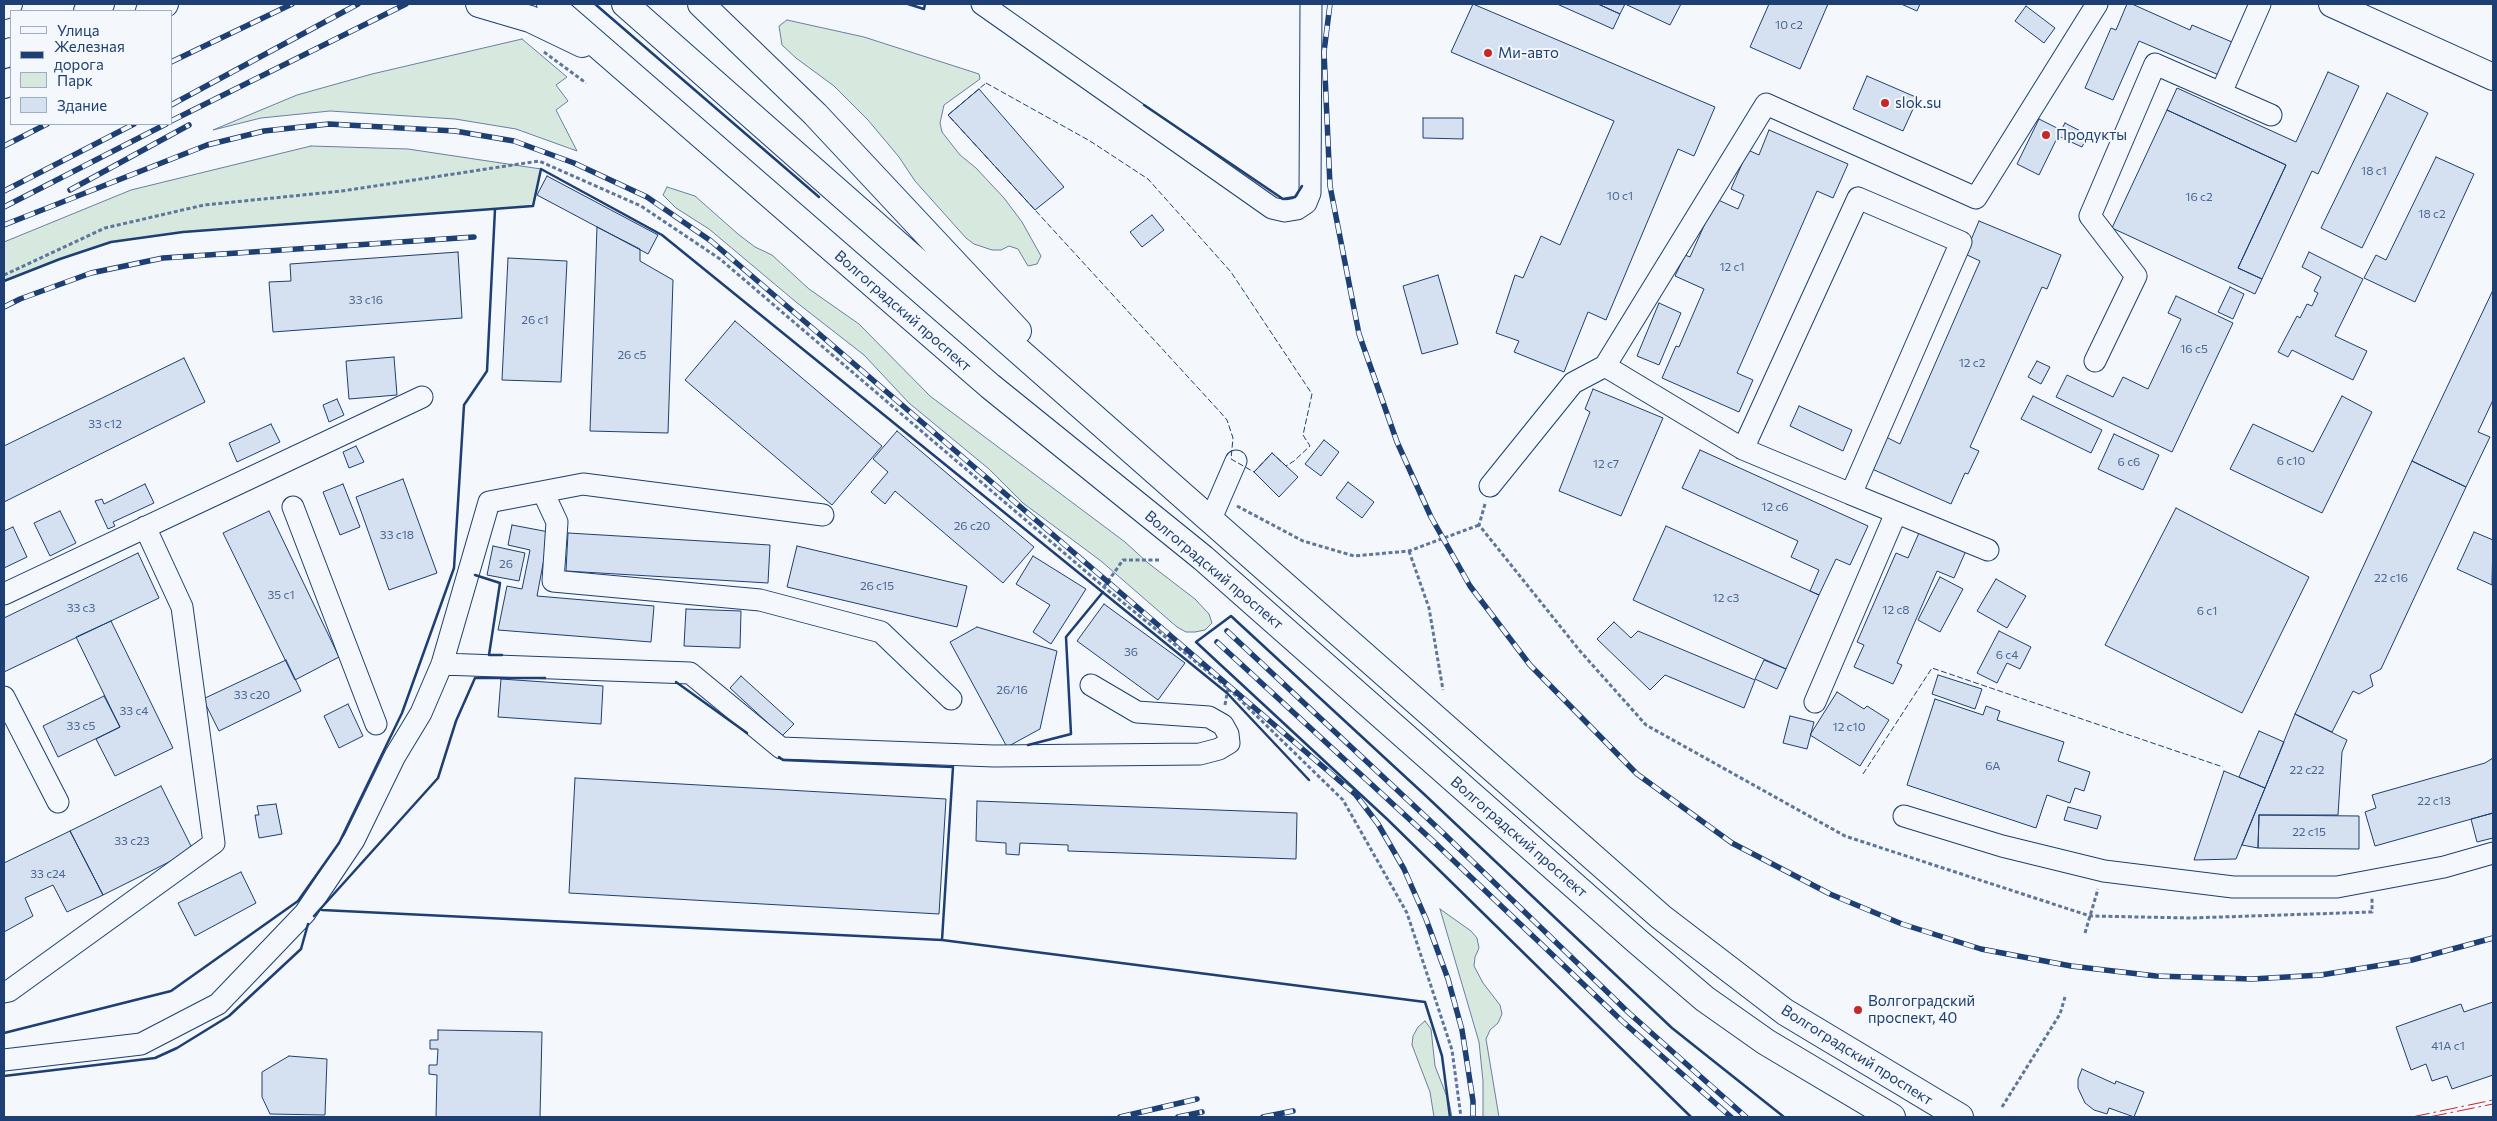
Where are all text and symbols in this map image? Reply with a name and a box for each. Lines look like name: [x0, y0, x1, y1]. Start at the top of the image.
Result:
legend: [10, 10, 172, 125]
house number: 10 с2: [1775, 18, 1803, 32]
text: Улица: [57, 21, 99, 39]
text: Железная дорога: [54, 37, 125, 73]
place label: Ми-авто: [1498, 44, 1559, 62]
marker: Ми-авто: [1482, 47, 1494, 59]
text: Парк: [57, 71, 93, 89]
place label: slok.su: [1895, 94, 1941, 112]
text: Здание: [57, 96, 107, 114]
marker: slok.su: [1879, 97, 1891, 109]
place label: Продукты: [2056, 126, 2127, 144]
marker: Продукты: [2040, 129, 2052, 141]
house number: 18 с1: [2361, 164, 2387, 178]
house number: 10 с1: [1607, 189, 1633, 203]
house number: 16 с2: [2185, 190, 2213, 204]
house number: 18 с2: [2418, 207, 2446, 221]
street label: Волгоградский проспект: [831, 247, 975, 375]
house number: 12 с1: [1719, 260, 1745, 274]
house number: 33 с16: [349, 293, 383, 307]
house number: 26 с1: [521, 313, 549, 327]
house number: 16 с5: [2180, 342, 2208, 356]
house number: 26 с5: [617, 348, 647, 362]
house number: 12 с2: [1959, 356, 1985, 370]
house number: 33 с12: [88, 417, 122, 431]
house number: 6 с10: [2277, 454, 2305, 468]
house number: 6 с6: [2118, 455, 2140, 469]
house number: 12 с7: [1593, 457, 1619, 471]
house number: 12 с6: [1761, 500, 1789, 514]
street label: Волгоградский проспект: [1141, 507, 1287, 633]
house number: 26 с20: [954, 519, 990, 533]
house number: 33 с18: [380, 528, 414, 542]
house number: 26: [499, 557, 513, 571]
house number: 22 с16: [2374, 571, 2408, 585]
house number: 26 с15: [860, 579, 894, 593]
house number: 35 с1: [267, 588, 295, 602]
house number: 12 с3: [1713, 591, 1739, 605]
house number: 33 с3: [67, 601, 95, 615]
house number: 12 с8: [1882, 603, 1910, 617]
house number: 6 с1: [2197, 604, 2217, 618]
house number: 36: [1124, 645, 1138, 659]
house number: 6 с4: [1996, 648, 2018, 662]
house number: 26/16: [996, 683, 1028, 697]
house number: 33 с20: [234, 688, 270, 702]
house number: 33 с4: [119, 704, 149, 718]
house number: 33 с5: [67, 719, 95, 733]
house number: 12 с10: [1833, 720, 1865, 734]
house number: 6А: [1985, 759, 2001, 773]
house number: 22 с22: [2290, 763, 2324, 777]
street label: Волгоградский проспект: [1447, 773, 1591, 901]
house number: 22 с13: [2417, 794, 2451, 808]
house number: 22 с15: [2292, 825, 2326, 839]
house number: 33 с23: [114, 834, 150, 848]
house number: 33 с24: [30, 867, 66, 881]
place label: Волгоградский проспект, 40: [1868, 992, 1975, 1027]
street label: Волгоградский проспект: [1778, 1001, 1936, 1109]
marker: Волгоградский проспект, 40: [1852, 1004, 1864, 1016]
house number: 41А с1: [2431, 1039, 2465, 1053]

